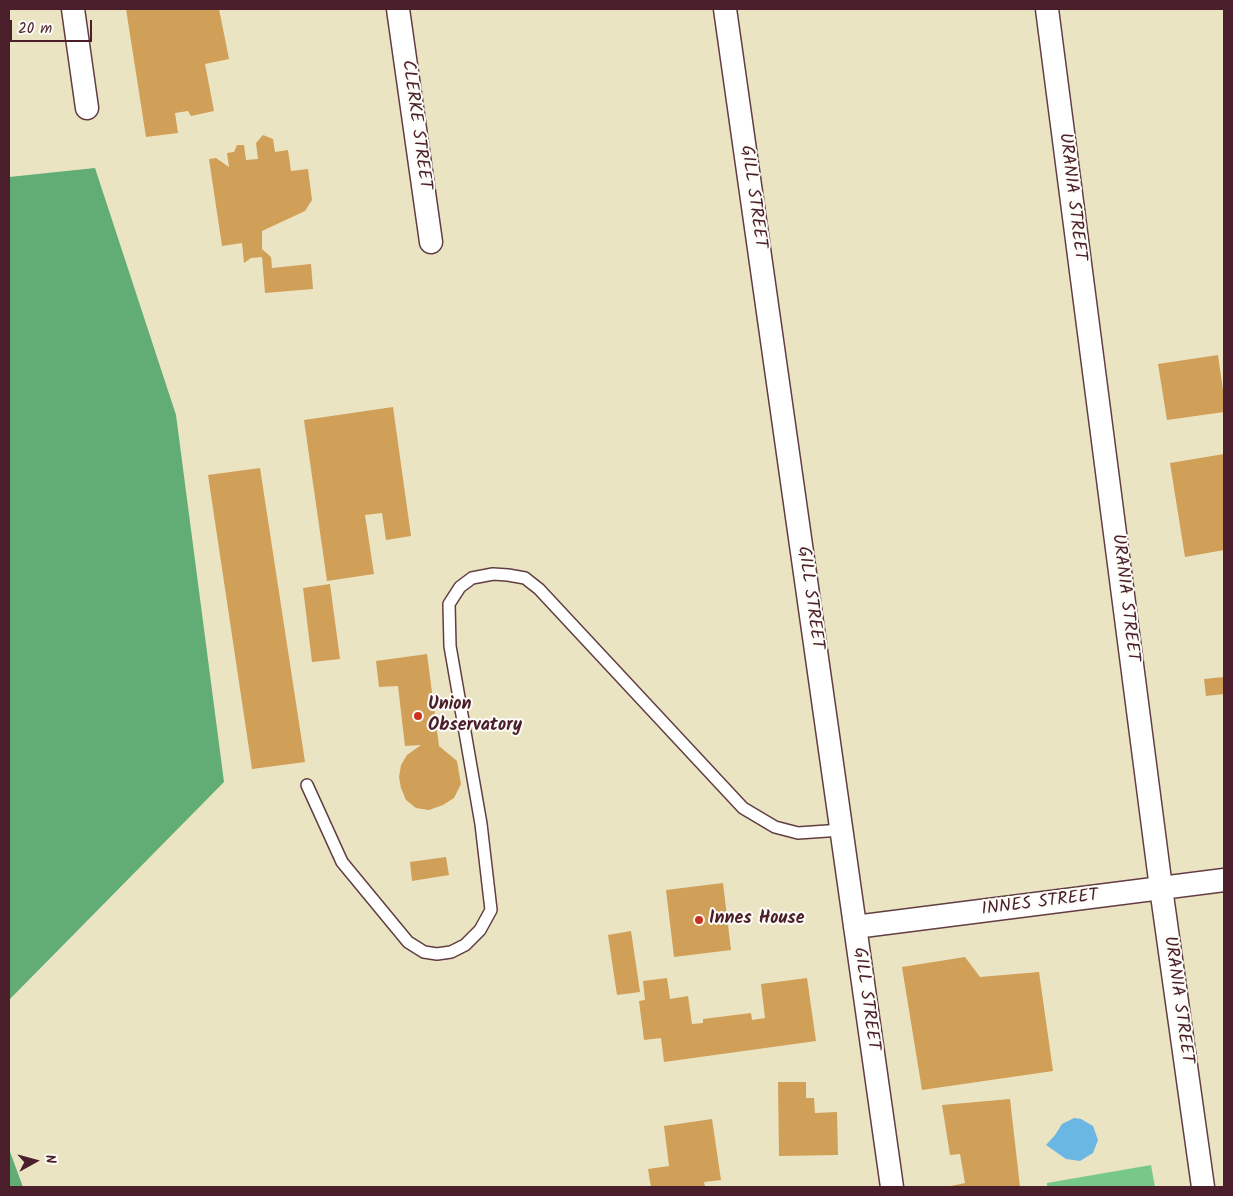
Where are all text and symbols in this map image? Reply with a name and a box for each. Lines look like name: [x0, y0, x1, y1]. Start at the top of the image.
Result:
scale bar: [12, 10, 95, 42]
text: 20 m: [18, 17, 52, 41]
street label: CLERKE STREET: [395, 59, 435, 191]
street label: URANIA STREET: [1052, 132, 1090, 262]
street label: GILL STREET: [734, 144, 770, 250]
street label: URANIA STREET: [1105, 533, 1143, 663]
street label: GILL STREET: [791, 545, 827, 651]
place label: Union Observatory: [428, 695, 522, 738]
marker: Union Observatory: [412, 710, 424, 722]
street label: INNES STREET: [980, 886, 1100, 922]
place label: Innes House: [709, 909, 804, 931]
marker: Innes House: [693, 914, 705, 926]
street label: URANIA STREET: [1157, 935, 1197, 1065]
street label: GILL STREET: [847, 946, 883, 1052]
north arrow: [10, 1136, 60, 1186]
text: N: [38, 1153, 61, 1165]

